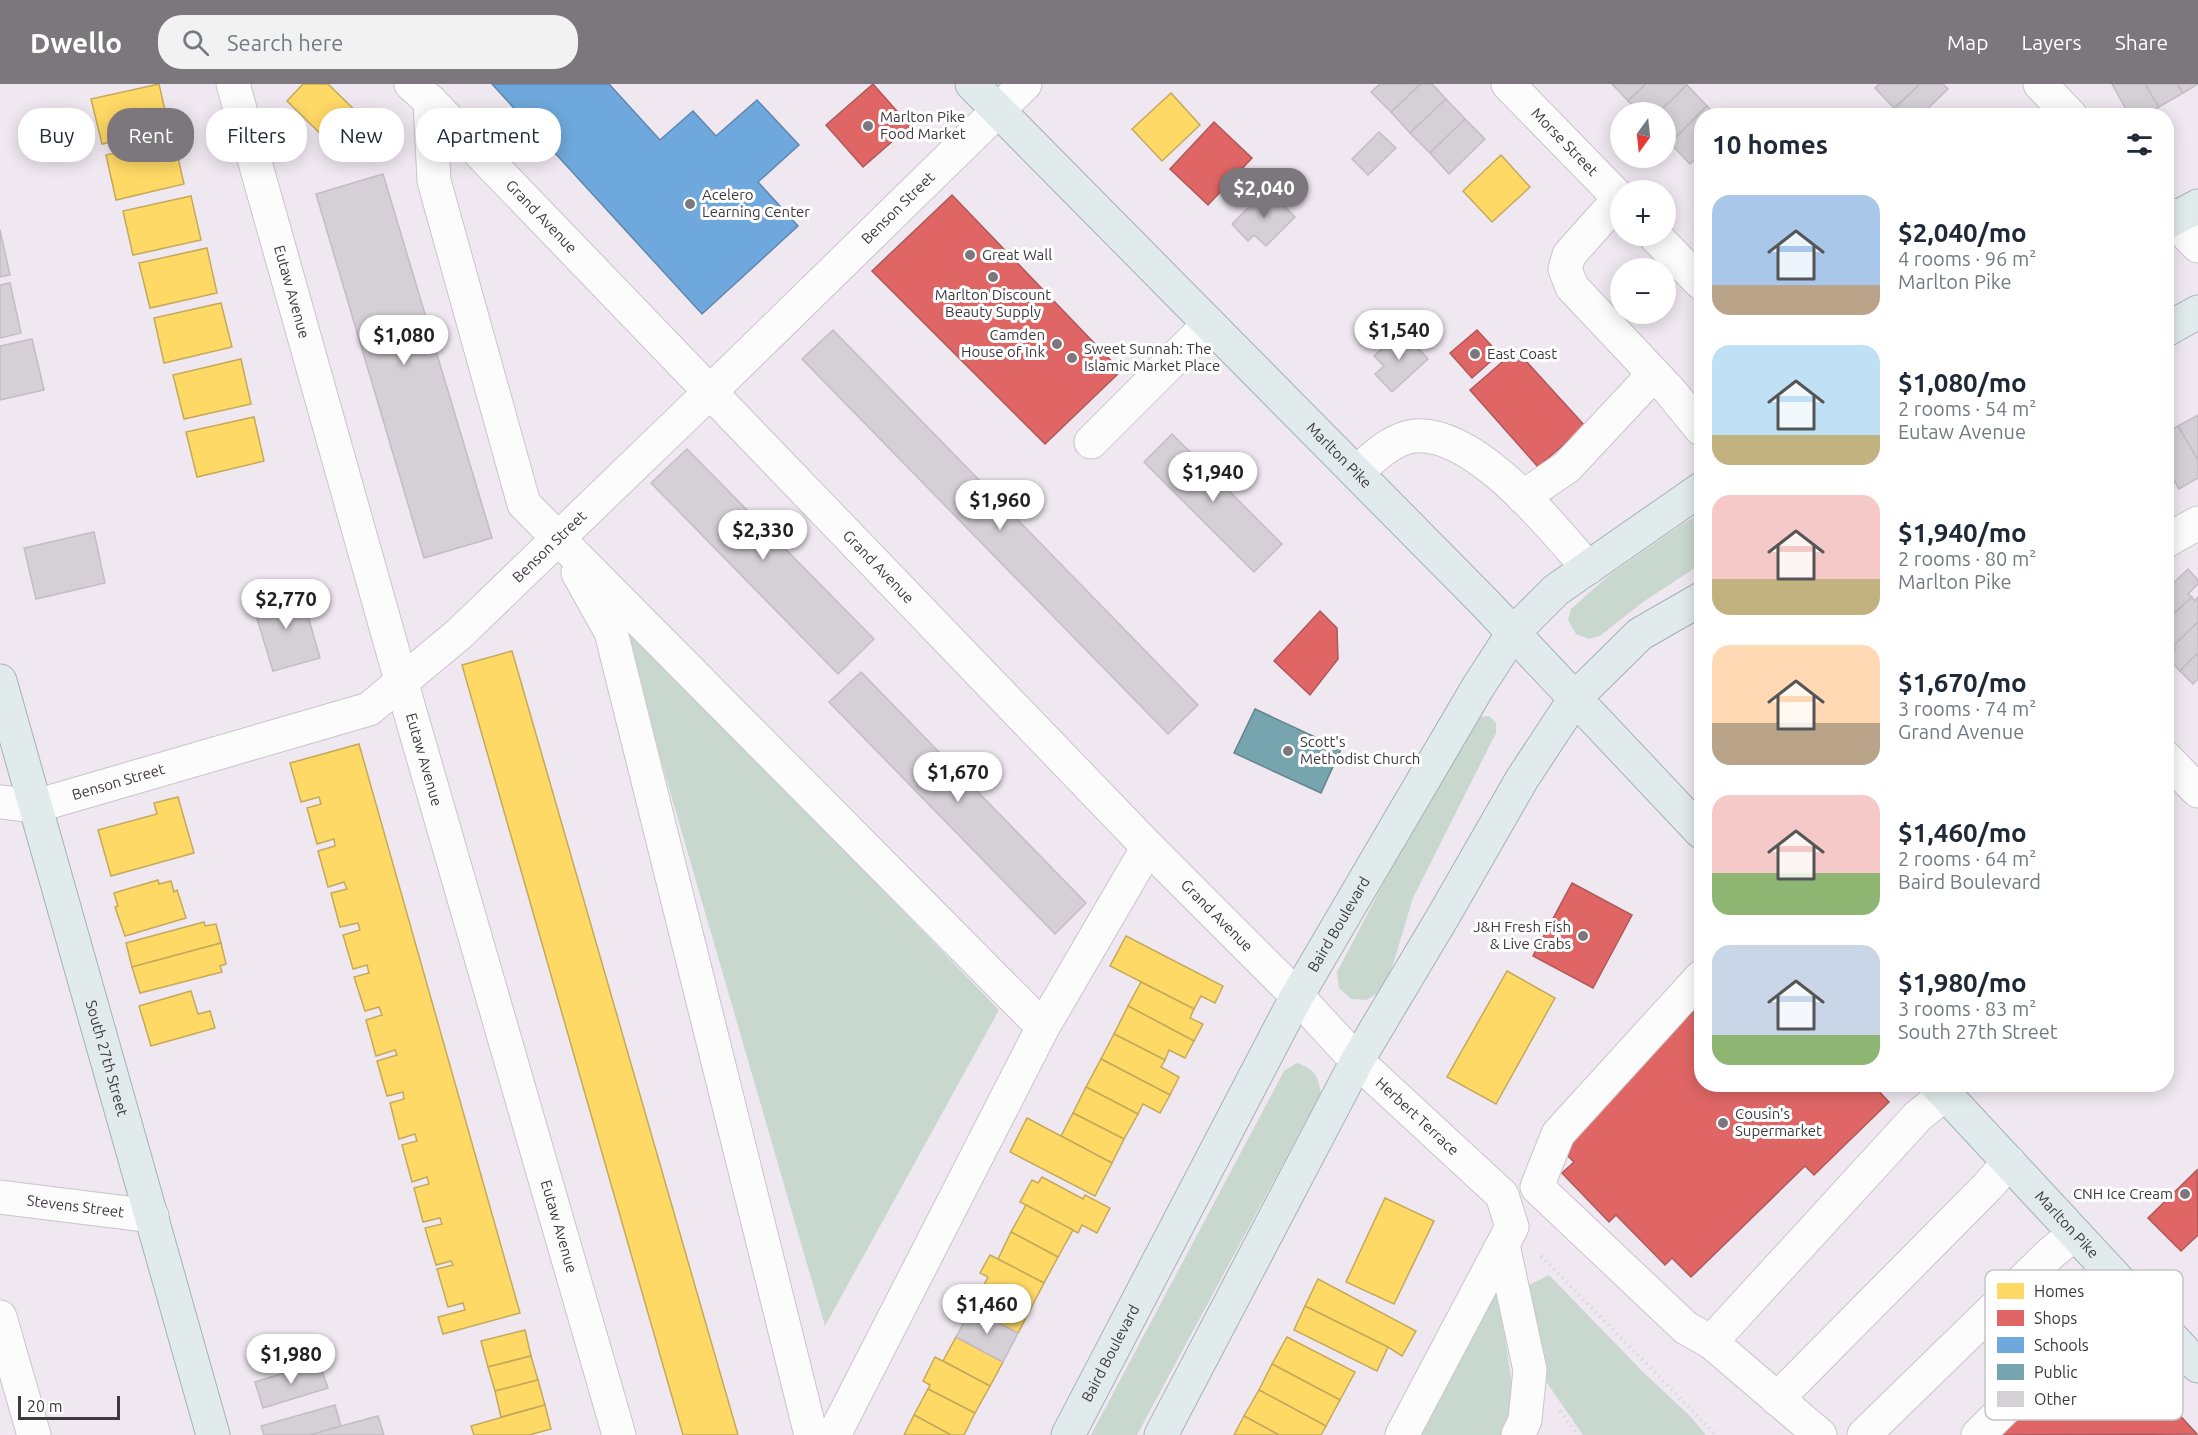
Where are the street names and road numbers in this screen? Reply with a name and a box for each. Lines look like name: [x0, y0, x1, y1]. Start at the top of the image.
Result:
street label: Morse Street: [1528, 104, 1602, 179]
street label: Benson Street: [858, 168, 938, 247]
street label: Grand Avenue: [503, 176, 581, 256]
street label: Eutaw Avenue: [271, 243, 313, 340]
street label: Marlton Pike: [1303, 419, 1375, 491]
street label: Benson Street: [509, 507, 590, 586]
street label: Grand Avenue: [840, 526, 918, 606]
street label: Eutaw Avenue: [403, 711, 446, 808]
street label: Benson Street: [70, 760, 167, 803]
street label: Baird Boulevard: [1304, 874, 1373, 975]
street label: Grand Avenue: [1178, 876, 1257, 955]
street label: South 27th Street: [83, 998, 132, 1118]
street label: Herbert Terrace: [1373, 1074, 1462, 1159]
street label: Eutaw Avenue: [538, 1178, 581, 1275]
street label: Marlton Pike: [2032, 1187, 2102, 1261]
street label: Stevens Street: [26, 1191, 125, 1220]
street label: Baird Boulevard: [1078, 1302, 1142, 1405]

